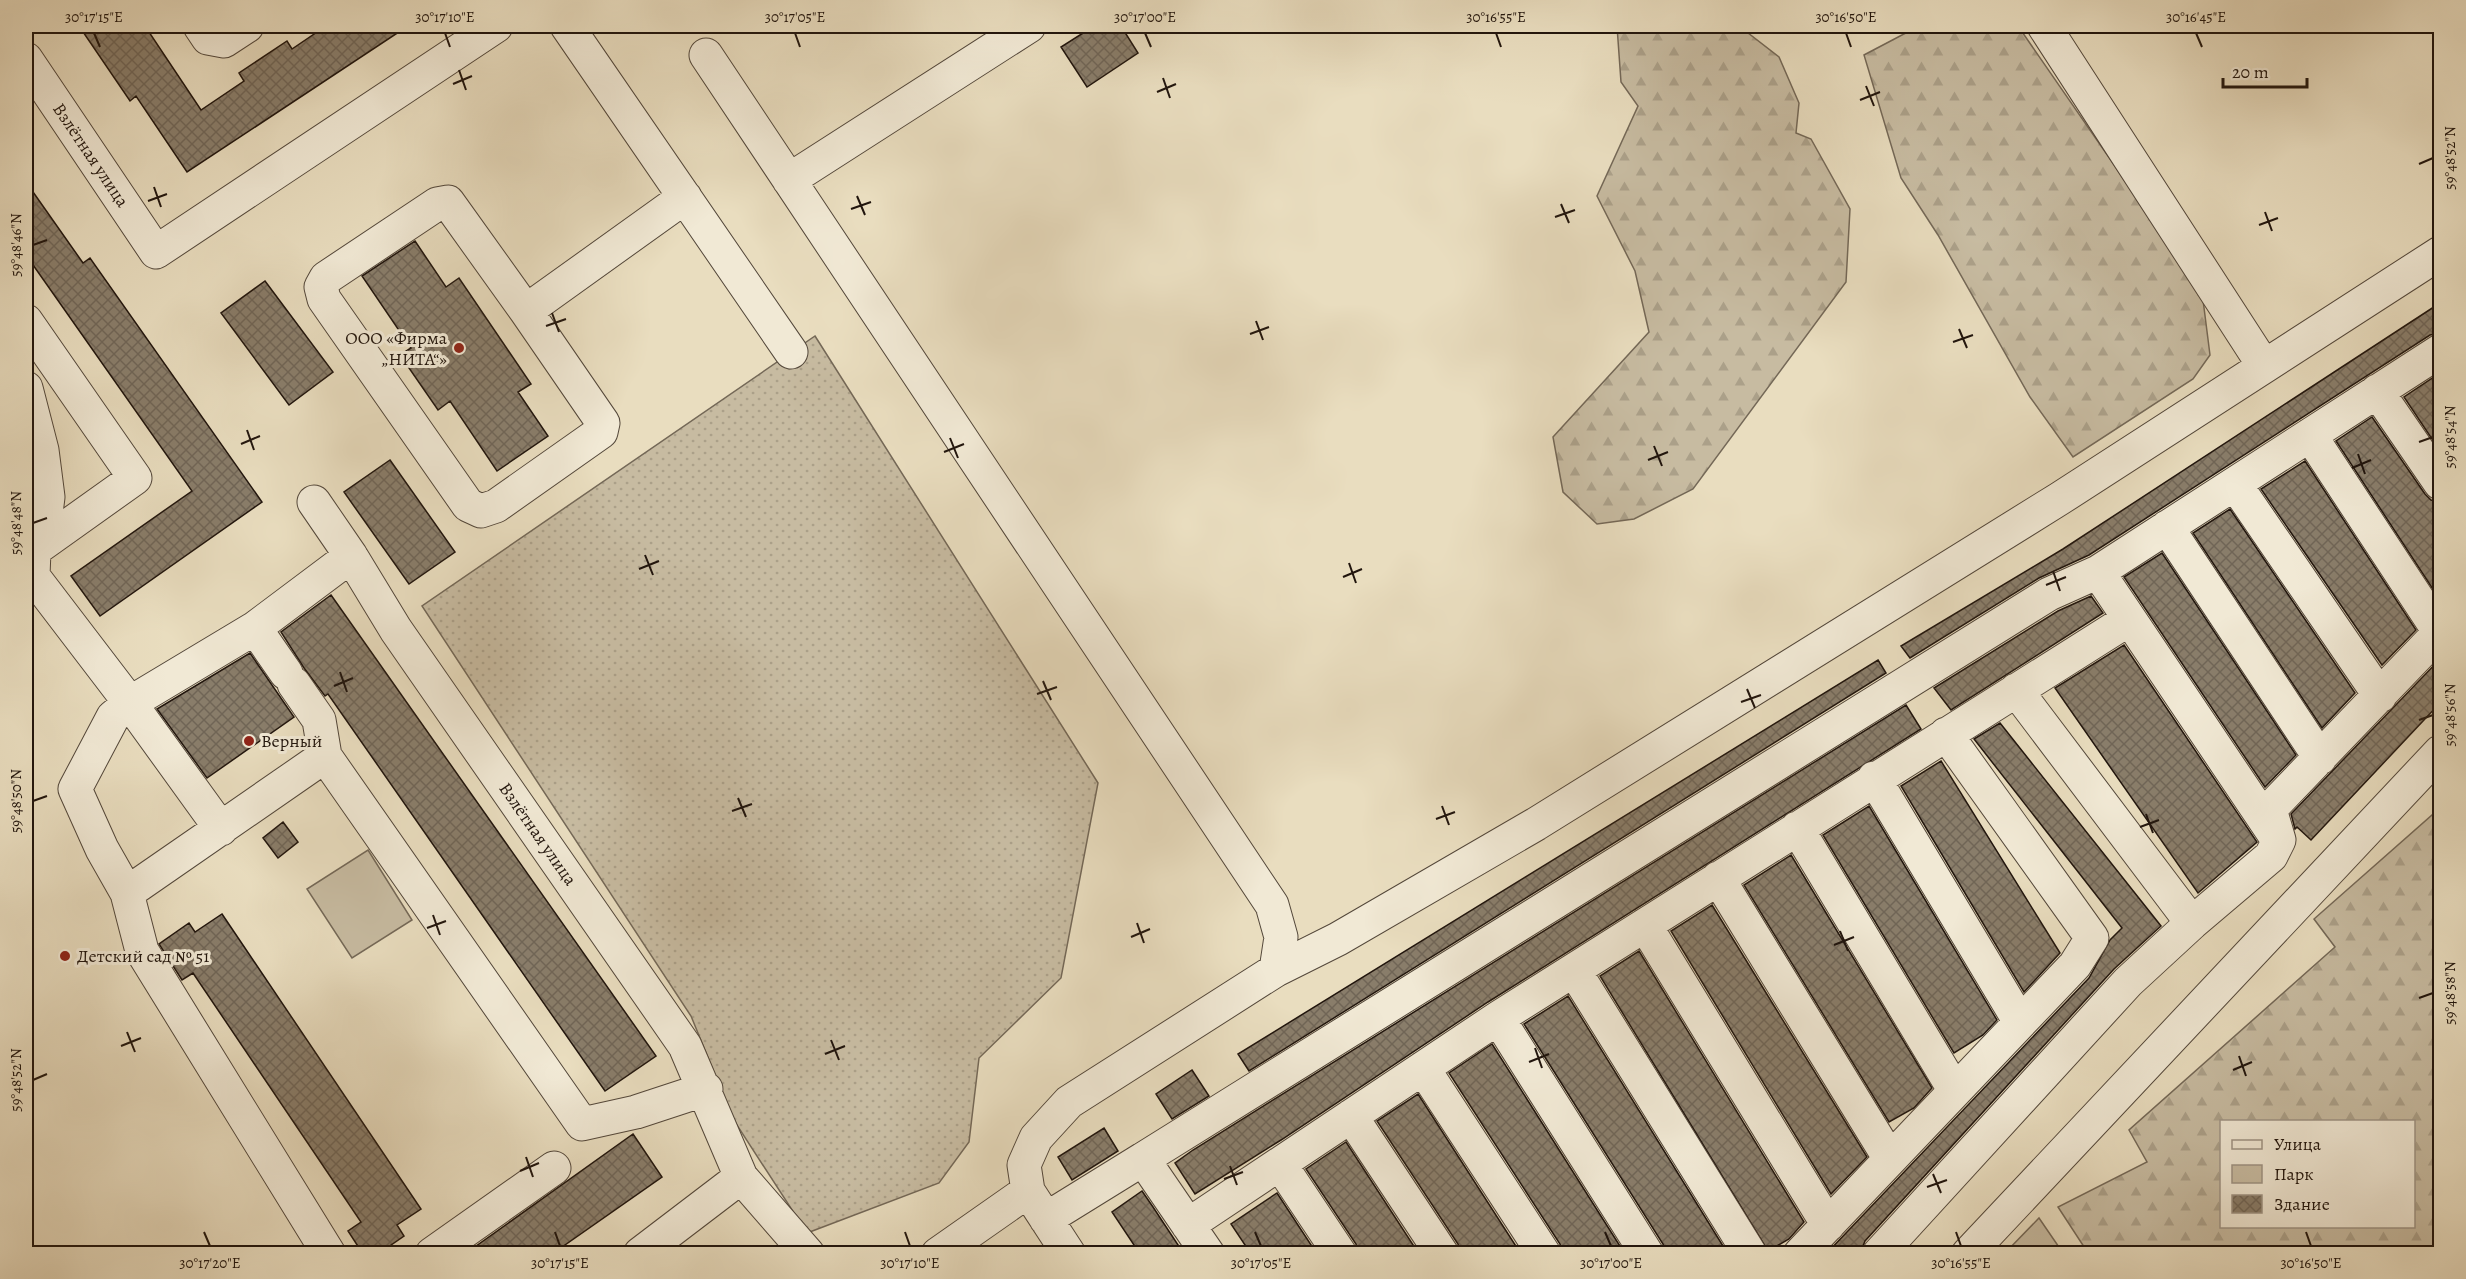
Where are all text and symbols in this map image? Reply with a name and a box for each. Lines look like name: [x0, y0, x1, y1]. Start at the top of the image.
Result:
text: 30°17'15"E: [65, 7, 123, 27]
text: 30°17'10"E: [415, 7, 475, 27]
text: 30°17'05"E: [765, 7, 825, 27]
text: 30°17'00"E: [1114, 7, 1176, 27]
text: 30°16'55"E: [1466, 7, 1526, 27]
text: 30°16'50"E: [1815, 7, 1877, 27]
text: 30°16'45"E: [2166, 7, 2226, 27]
scale bar: [2223, 51, 2307, 89]
text: 20 m: [2232, 60, 2269, 84]
street label: Взлётная улица: [47, 98, 135, 212]
text: 59°48'52"N: [2440, 126, 2460, 190]
text: 59°48'46"N: [6, 213, 26, 277]
place label: ООО «Фирма „НИТА“»: [345, 326, 448, 371]
marker: ООО «Фирма „НИТА“»: [452, 341, 466, 355]
text: 59°48'54"N: [2440, 405, 2460, 469]
text: 59°48'48"N: [6, 491, 26, 555]
text: 59°48'56"N: [2440, 683, 2460, 747]
place label: Верный: [261, 729, 322, 753]
marker: Верный: [242, 734, 256, 748]
text: 59°48'50"N: [6, 769, 26, 833]
street label: Взлётная улица: [494, 778, 583, 891]
place label: Детский сад № 51: [77, 944, 209, 968]
marker: Детский сад № 51: [58, 949, 72, 963]
text: 59°48'58"N: [2440, 961, 2460, 1025]
text: 59°48'52"N: [6, 1048, 26, 1112]
legend: [2220, 1120, 2415, 1228]
text: Улица: [2274, 1132, 2322, 1156]
text: Парк: [2274, 1162, 2314, 1186]
text: Здание: [2274, 1192, 2330, 1216]
text: 30°17'20"E: [179, 1253, 241, 1273]
text: 30°17'15"E: [531, 1253, 589, 1273]
text: 30°17'10"E: [880, 1253, 940, 1273]
text: 30°17'05"E: [1231, 1253, 1291, 1273]
text: 30°17'00"E: [1580, 1253, 1642, 1273]
text: 30°16'55"E: [1931, 1253, 1991, 1273]
text: 30°16'50"E: [2280, 1253, 2342, 1273]

